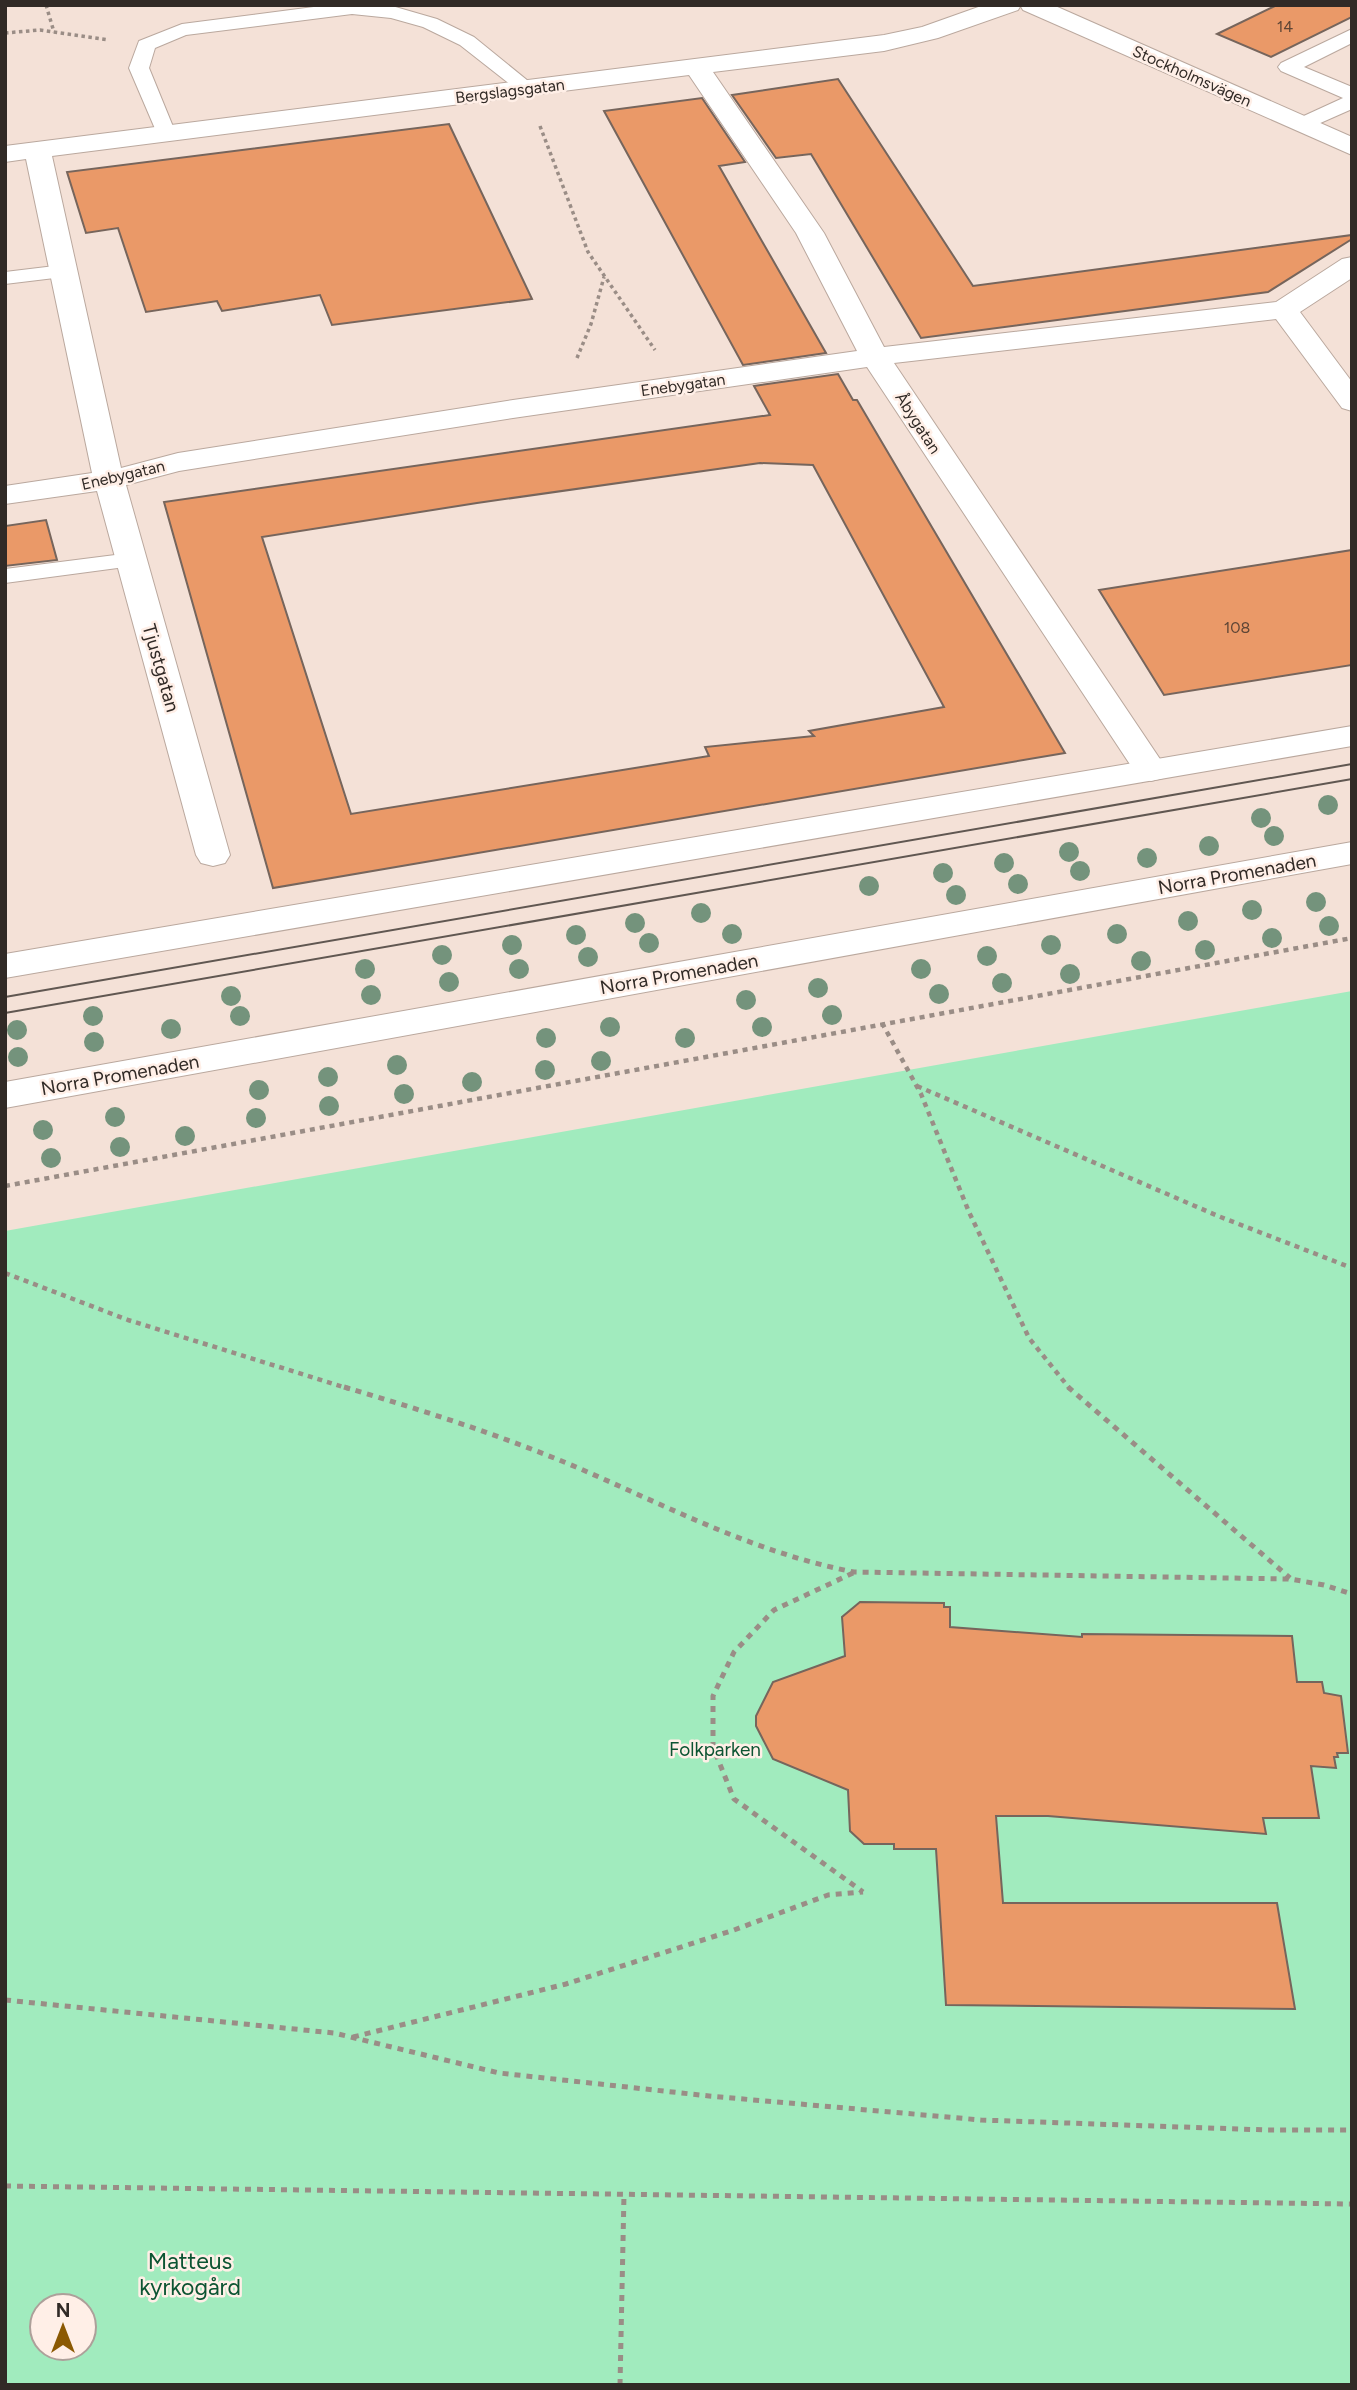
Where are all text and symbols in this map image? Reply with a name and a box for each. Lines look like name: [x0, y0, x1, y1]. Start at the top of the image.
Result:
house number: 14: [1277, 17, 1293, 36]
street label: Stockholmsvägen: [1130, 41, 1254, 111]
street label: Bergslagsgatan: [454, 75, 566, 107]
street label: Enebygatan: [639, 370, 727, 400]
street label: Åbygatan: [891, 389, 945, 457]
street label: Enebygatan: [79, 456, 167, 494]
house number: 108: [1224, 618, 1250, 637]
street label: Tjustgatan: [137, 621, 185, 715]
street label: Norra Promenaden: [1156, 849, 1318, 899]
street label: Norra Promenaden: [598, 949, 760, 999]
street label: Norra Promenaden: [39, 1050, 201, 1100]
park label: Folkparken: [669, 1738, 761, 1761]
park label: Matteus kyrkogård: [139, 2247, 241, 2301]
north arrow: [28, 2292, 98, 2362]
text: N: [56, 2299, 70, 2322]

